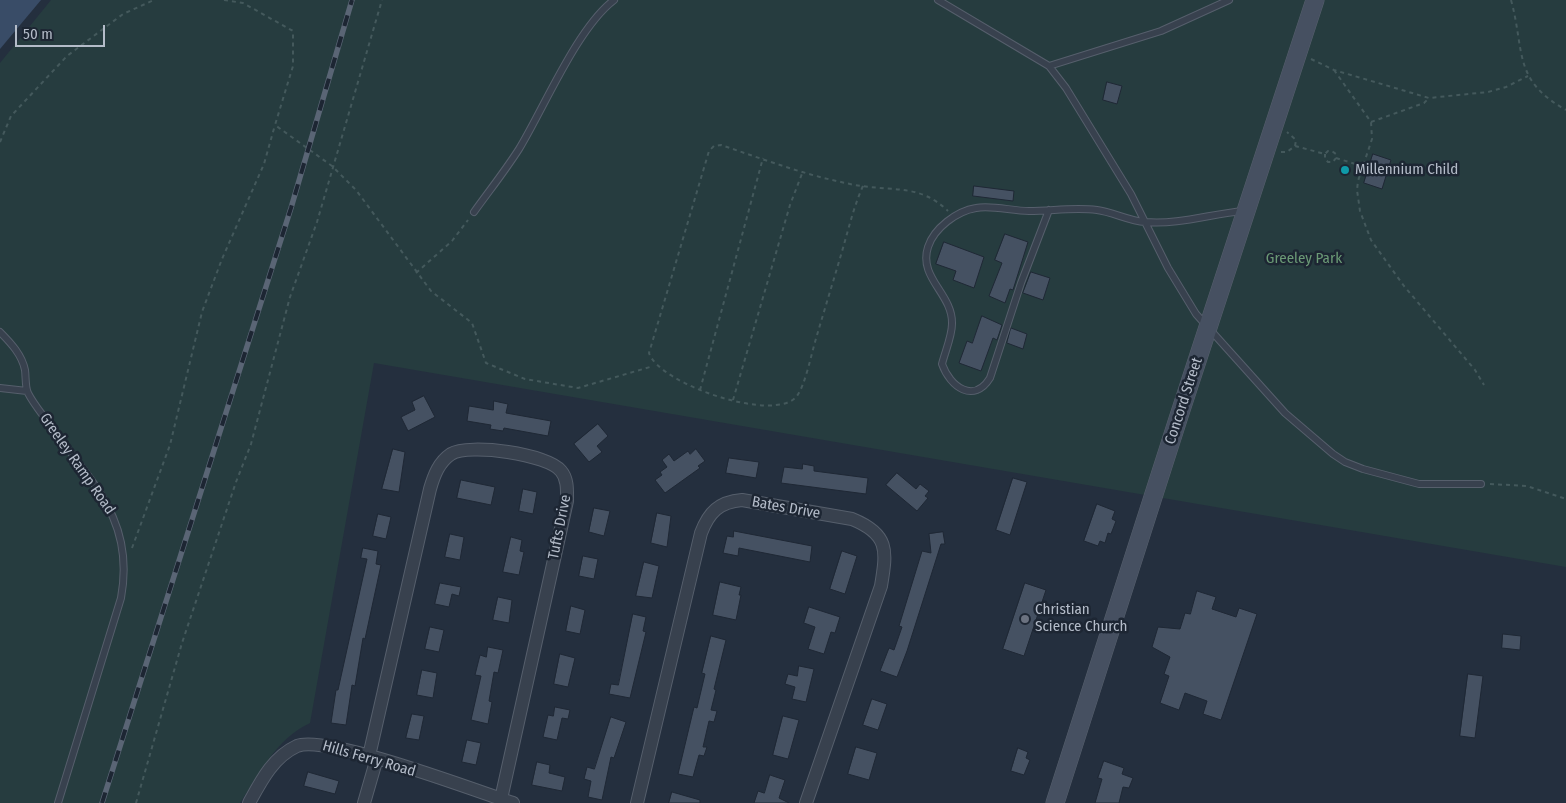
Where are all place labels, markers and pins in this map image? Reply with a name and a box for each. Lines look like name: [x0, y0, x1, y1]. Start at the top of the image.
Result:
place label: Millennium Child: [1355, 161, 1458, 179]
marker: Millennium Child: [1339, 164, 1351, 176]
place label: Christian Science Church: [1035, 601, 1127, 636]
marker: Christian Science Church: [1019, 613, 1031, 625]

